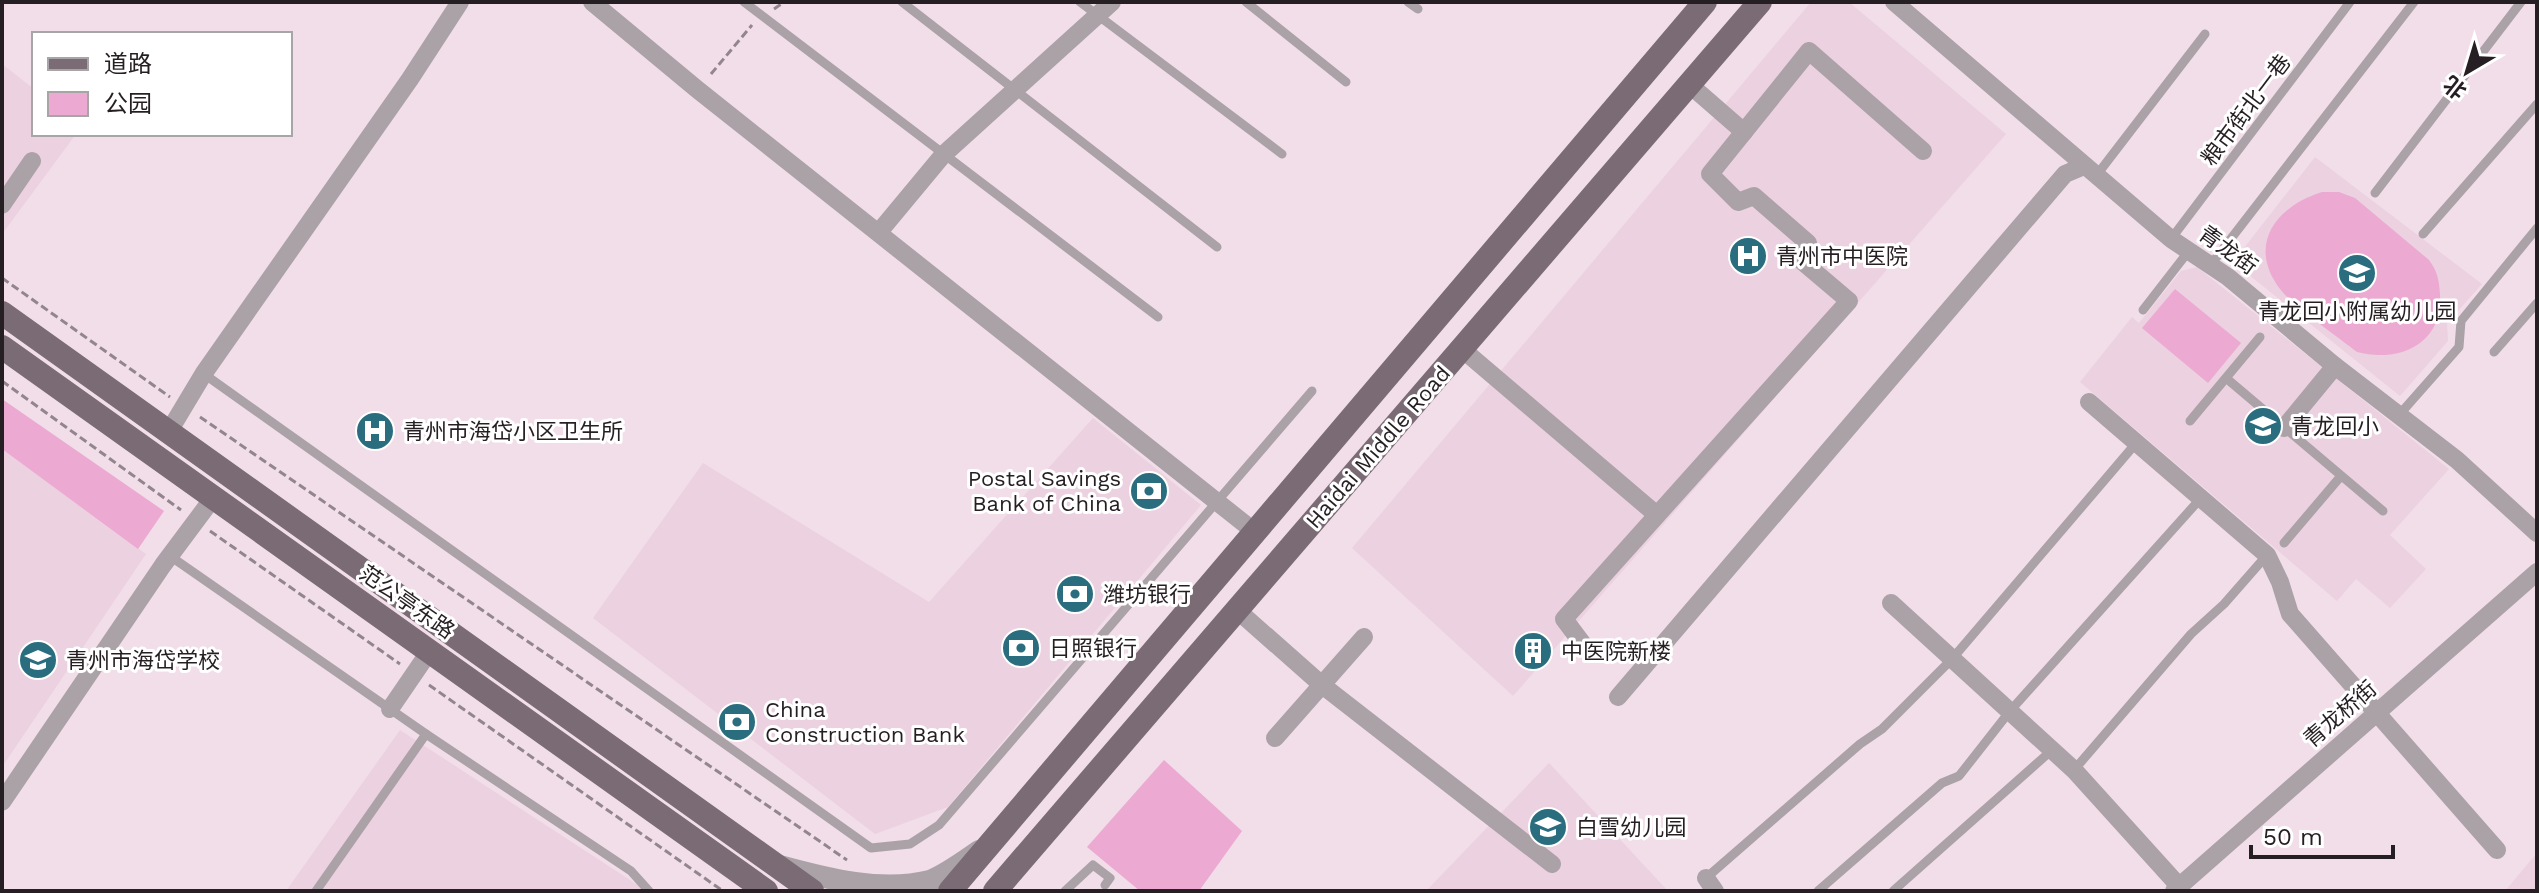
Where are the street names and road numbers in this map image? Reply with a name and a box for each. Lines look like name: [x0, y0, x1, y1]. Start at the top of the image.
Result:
street label: 粮市街北一巷: [2196, 50, 2296, 170]
street label: 青龙街: [2194, 220, 2262, 280]
street label: Haidai Middle Road: [1301, 361, 1455, 533]
street label: 范公亭东路: [355, 560, 459, 644]
street label: 青龙桥街: [2299, 676, 2381, 752]

